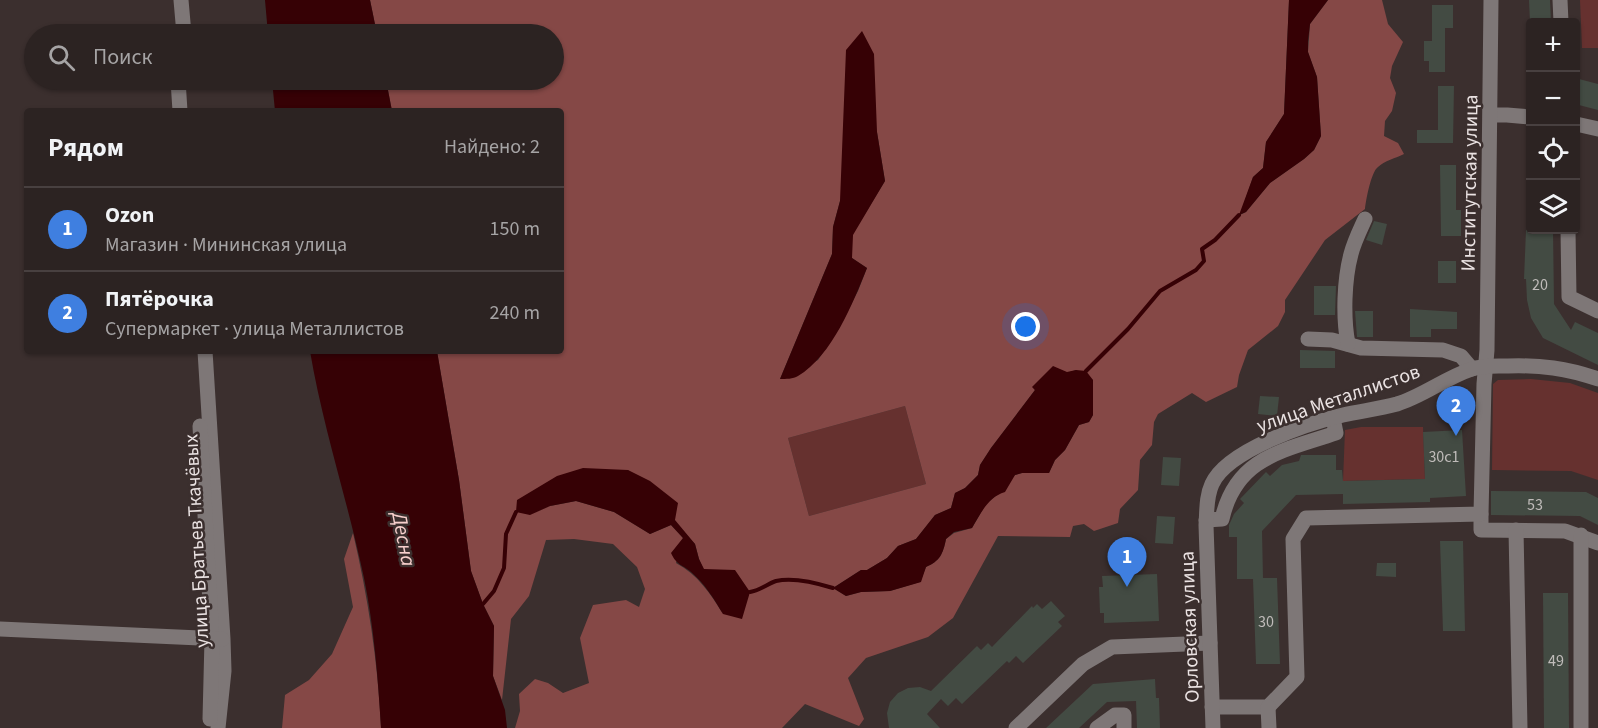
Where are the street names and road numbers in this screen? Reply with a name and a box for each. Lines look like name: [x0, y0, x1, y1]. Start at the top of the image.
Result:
street label: Институтская улица: [1454, 94, 1486, 272]
street label: улица Металлистов: [1253, 358, 1424, 440]
street label: улица Братьев Ткачёвых: [177, 433, 217, 649]
street label: Орловская улица: [1173, 551, 1207, 703]

